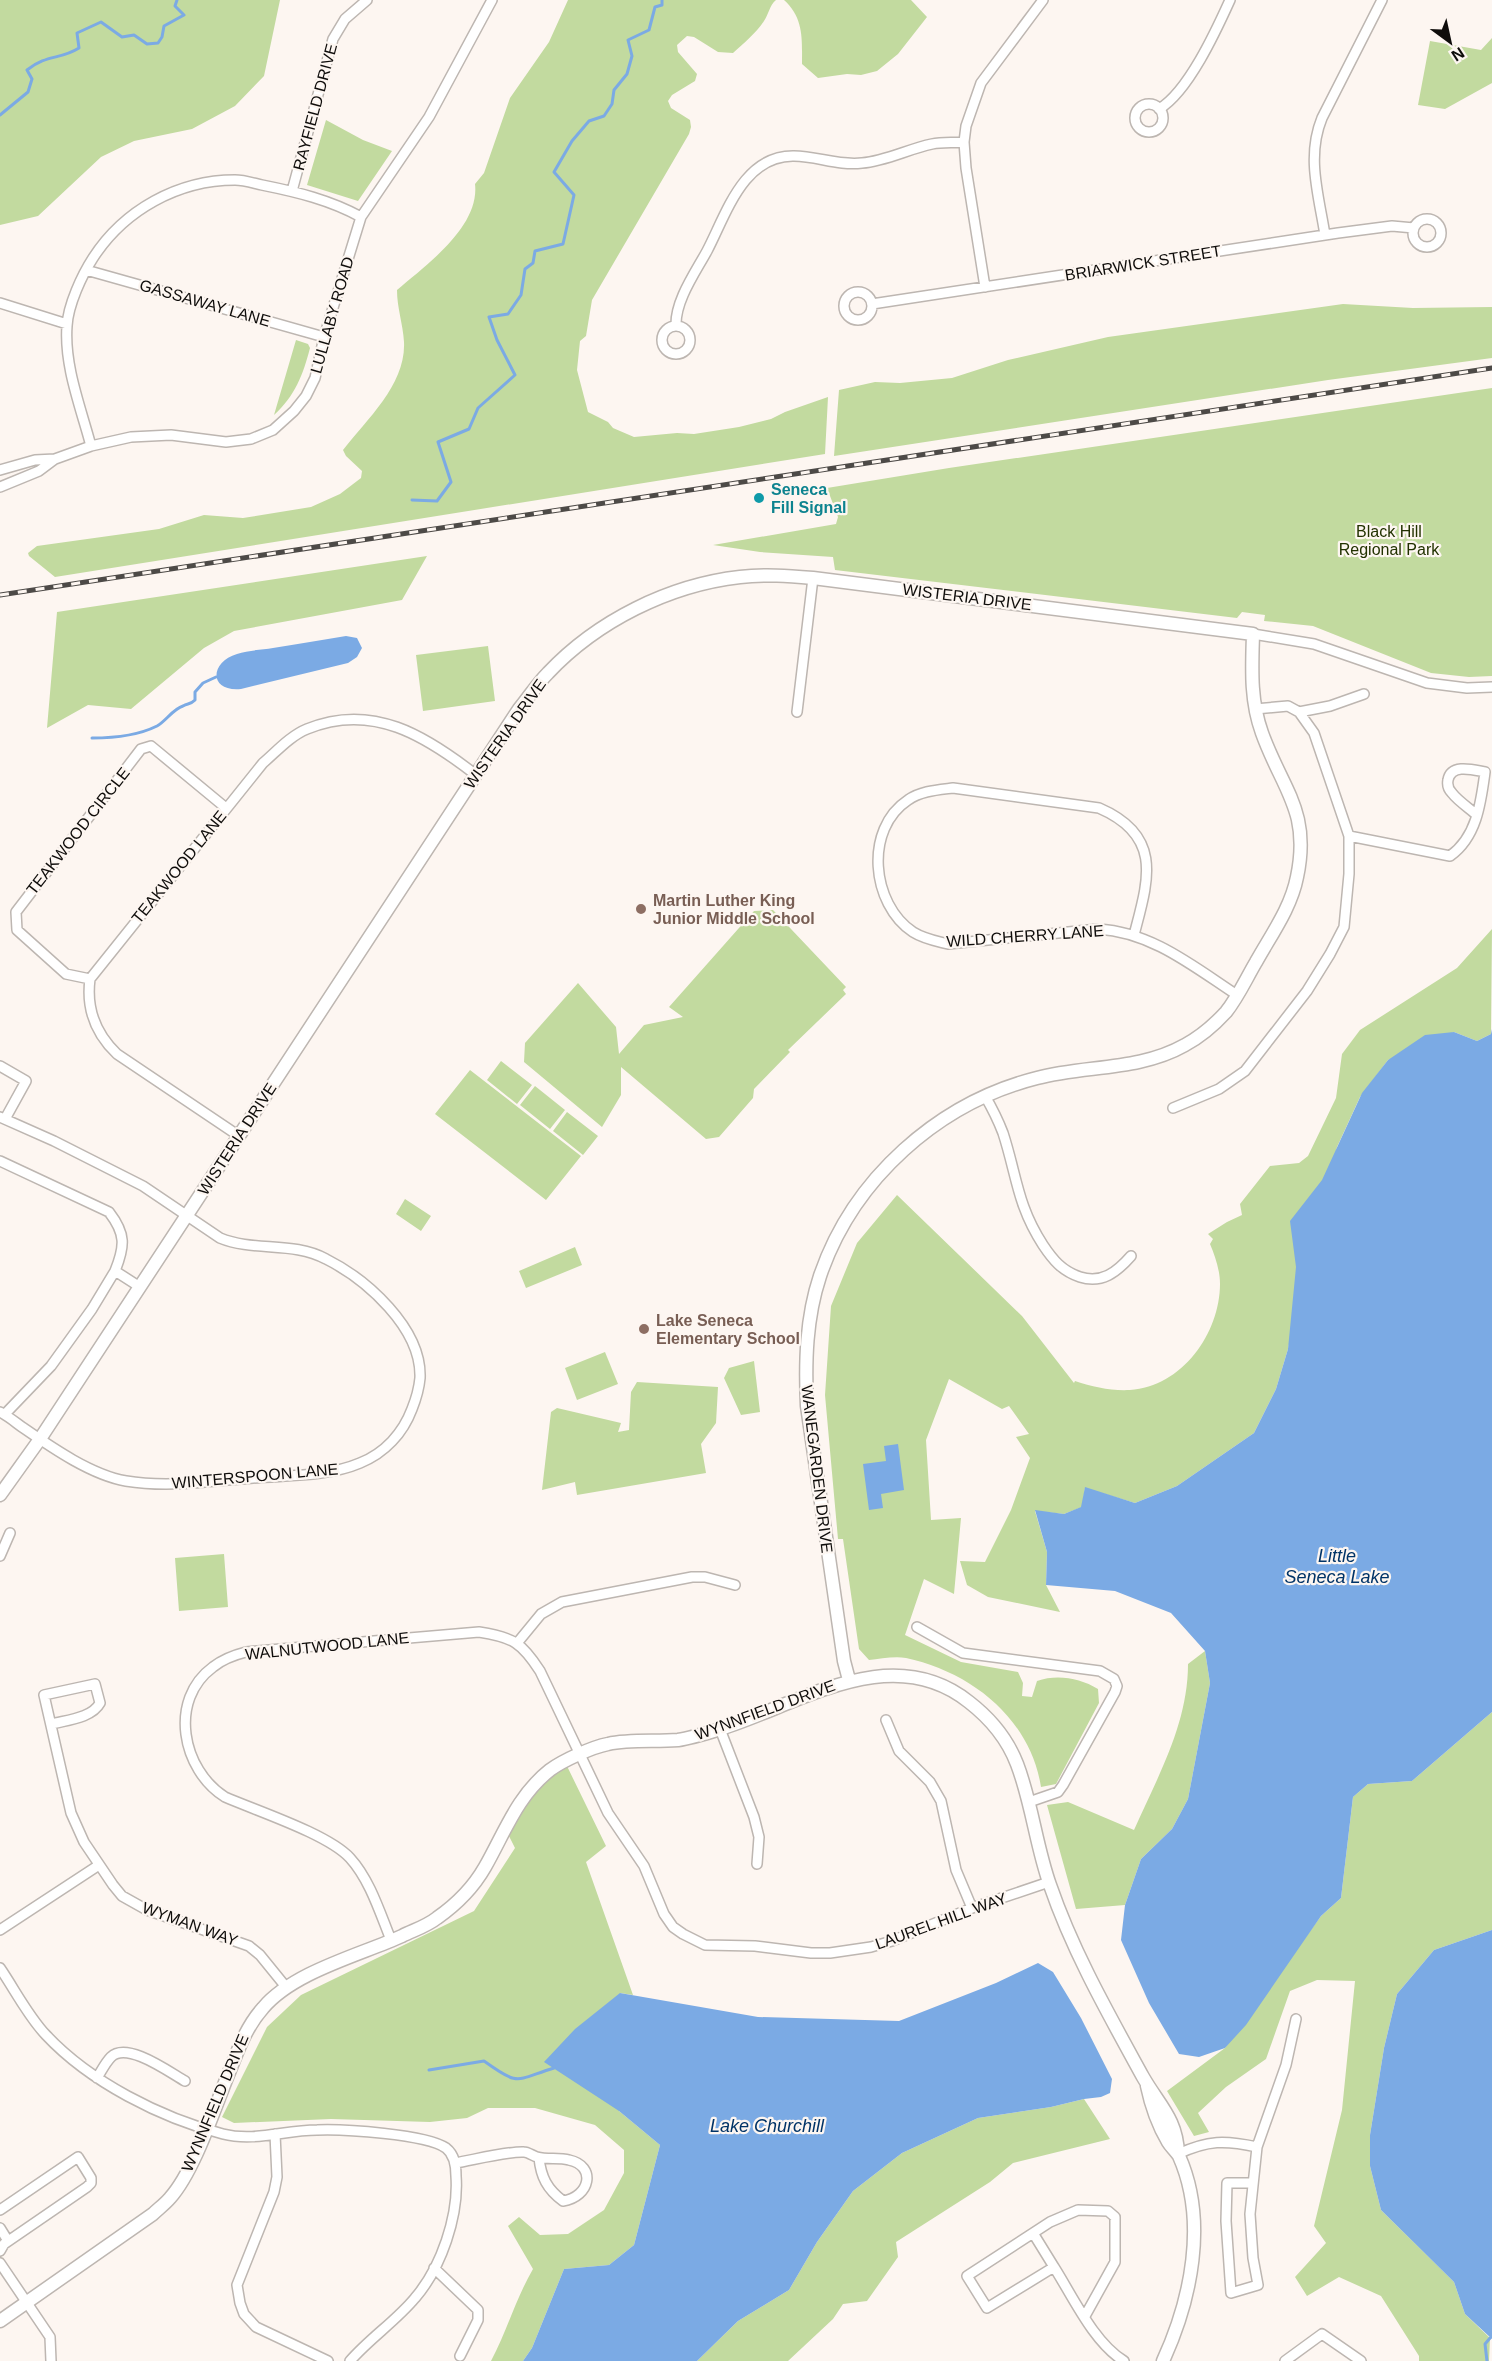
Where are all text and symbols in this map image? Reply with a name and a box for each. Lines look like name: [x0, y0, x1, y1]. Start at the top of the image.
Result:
north arrow: [1420, 12, 1480, 72]
street label: RAYFIELD DRIVE: [290, 42, 340, 172]
text: N: [1448, 44, 1467, 64]
street label: BRIARWICK STREET: [1064, 242, 1223, 284]
street label: LULLABY ROAD: [307, 255, 357, 375]
street label: GASSAWAY LANE: [138, 276, 272, 330]
place label: Seneca Fill Signal: [771, 481, 847, 516]
marker: Seneca Fill Signal: [752, 491, 766, 505]
park label: Black Hill Regional Park: [1339, 523, 1440, 558]
street label: WISTERIA DRIVE: [902, 581, 1032, 613]
street label: WISTERIA DRIVE: [461, 676, 549, 792]
street label: TEAKWOOD CIRCLE: [23, 764, 133, 898]
street label: TEAKWOOD LANE: [128, 807, 230, 927]
place label: Martin Luther King Junior Middle School: [653, 892, 815, 927]
marker: Martin Luther King Junior Middle School: [634, 902, 648, 916]
street label: WILD CHERRY LANE: [946, 922, 1104, 950]
street label: WISTERIA DRIVE: [195, 1080, 279, 1198]
place label: Lake Seneca Elementary School: [656, 1312, 800, 1347]
marker: Lake Seneca Elementary School: [637, 1322, 651, 1336]
street label: WANEGARDEN DRIVE: [798, 1384, 836, 1554]
street label: WINTERSPOON LANE: [171, 1460, 339, 1492]
water label: Little Seneca Lake: [1284, 1546, 1390, 1587]
street label: WALNUTWOOD LANE: [244, 1629, 410, 1663]
street label: WYNNFIELD DRIVE: [693, 1677, 837, 1743]
street label: LAUREL HILL WAY: [873, 1889, 1009, 1953]
street label: WYMAN WAY: [140, 1899, 240, 1949]
street label: WYNNFIELD DRIVE: [178, 2032, 252, 2174]
water label: Lake Churchill: [710, 2116, 825, 2136]

